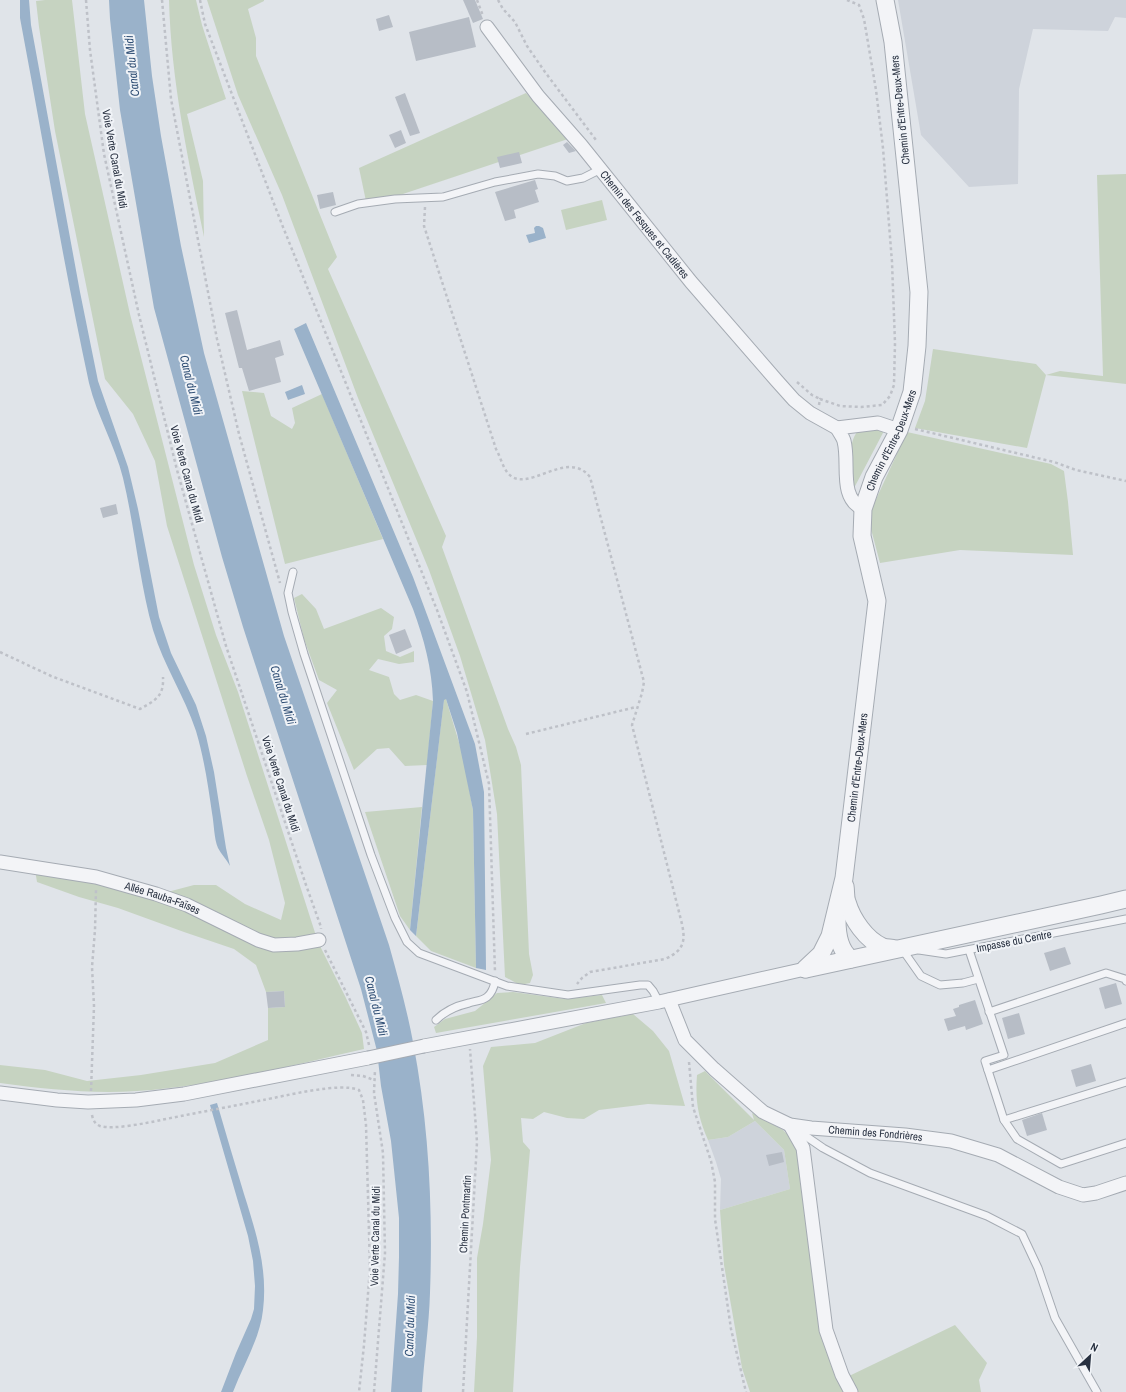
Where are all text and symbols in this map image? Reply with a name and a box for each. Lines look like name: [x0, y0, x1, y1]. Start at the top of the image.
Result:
water label: Canal du Midi: [121, 34, 143, 97]
street label: Chemin d'Entre-Deux-Mers: [887, 54, 913, 165]
street label: Voie Verte Canal du Midi: [99, 108, 131, 210]
street label: Chemin des Fesques et Cadières: [597, 168, 693, 282]
water label: Canal du Midi: [176, 353, 206, 417]
street label: Chemin d'Entre-Deux-Mers: [863, 387, 920, 493]
street label: Voie Verte Canal du Midi: [167, 424, 207, 524]
water label: Canal du Midi: [266, 663, 300, 727]
street label: Chemin d'Entre-Deux-Mers: [844, 712, 871, 823]
street label: Voie Verte Canal du Midi: [259, 734, 303, 834]
street label: Allée Rauba-Faïses: [122, 878, 203, 918]
street label: Impasse du Centre: [975, 927, 1053, 955]
water label: Canal du Midi: [361, 974, 391, 1038]
street label: Chemin des Fondrières: [828, 1122, 924, 1144]
street label: Chemin Pontmartin: [456, 1175, 474, 1253]
street label: Voie Verte Canal du Midi: [367, 1186, 383, 1286]
water label: Canal du Midi: [401, 1295, 419, 1357]
north arrow: [1070, 1336, 1110, 1376]
text: N: [1088, 1339, 1100, 1355]

